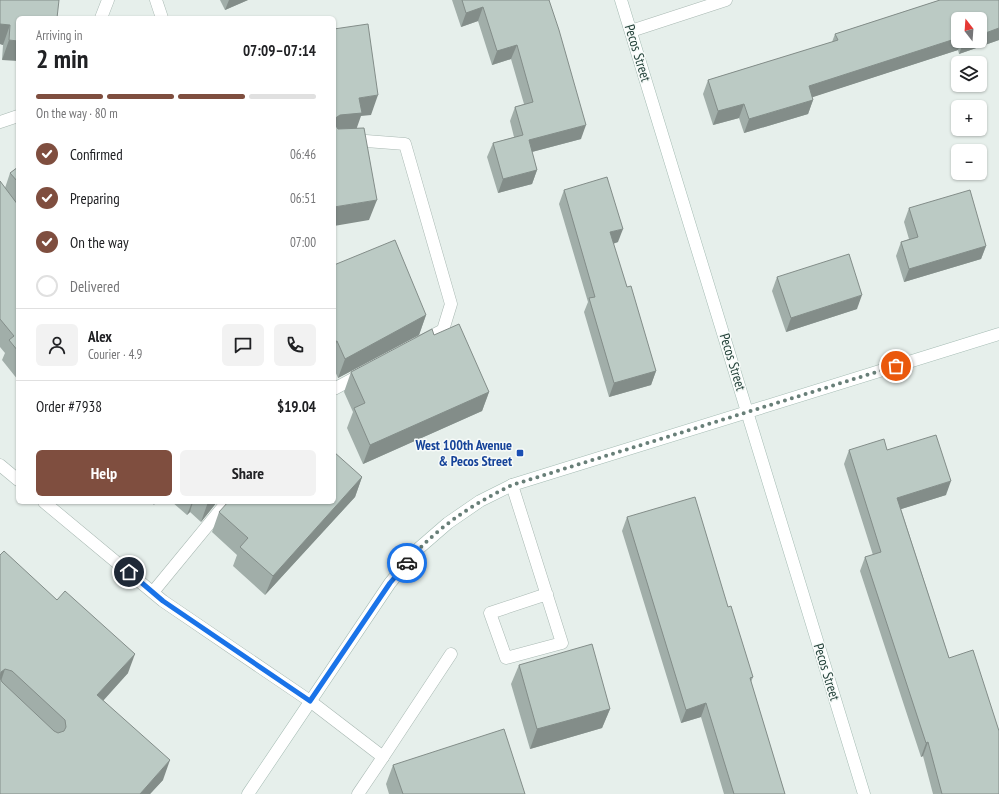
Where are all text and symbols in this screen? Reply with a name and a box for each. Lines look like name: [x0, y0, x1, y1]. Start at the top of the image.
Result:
north arrow: [951, 12, 987, 48]
map controls: [951, 12, 987, 180]
street label: Pecos Street: [621, 22, 655, 84]
text: Arriving in: [36, 27, 83, 44]
text: 07:09–07:14: [243, 41, 316, 60]
text: 2 min: [36, 42, 89, 75]
button: layers: [951, 56, 987, 92]
button: +: [951, 100, 987, 136]
text: On the way · 80 m: [36, 105, 118, 122]
icon: check: [36, 143, 58, 165]
button: −: [951, 144, 987, 180]
text: Confirmed: [70, 145, 123, 164]
text: 06:46: [290, 146, 316, 163]
icon: check: [36, 187, 58, 209]
text: Preparing: [70, 189, 120, 208]
text: 06:51: [290, 190, 316, 207]
icon: check: [36, 231, 58, 253]
text: On the way: [70, 233, 129, 252]
text: 07:00: [290, 234, 316, 251]
text: Delivered: [70, 277, 120, 296]
button: person: [36, 324, 78, 366]
button: chat: [222, 324, 264, 366]
button: phone: [274, 324, 316, 366]
text: Alex: [88, 327, 112, 346]
street label: Pecos Street: [716, 331, 750, 393]
text: Courier · 4.9: [88, 346, 142, 363]
pin: [879, 349, 913, 383]
icon: bag: [885, 355, 907, 377]
text: Order #7938: [36, 397, 102, 416]
text: $19.04: [277, 397, 316, 416]
place label: West 100th Avenue & Pecos Street: [415, 436, 512, 470]
marker: West 100th Avenue & Pecos Street: [515, 448, 525, 458]
button: Help: [36, 450, 172, 496]
button: Share: [180, 450, 316, 496]
courier: [387, 543, 427, 583]
icon: car: [396, 552, 418, 574]
pin: [112, 555, 146, 589]
icon: home: [118, 561, 140, 583]
street label: Pecos Street: [810, 641, 844, 703]

